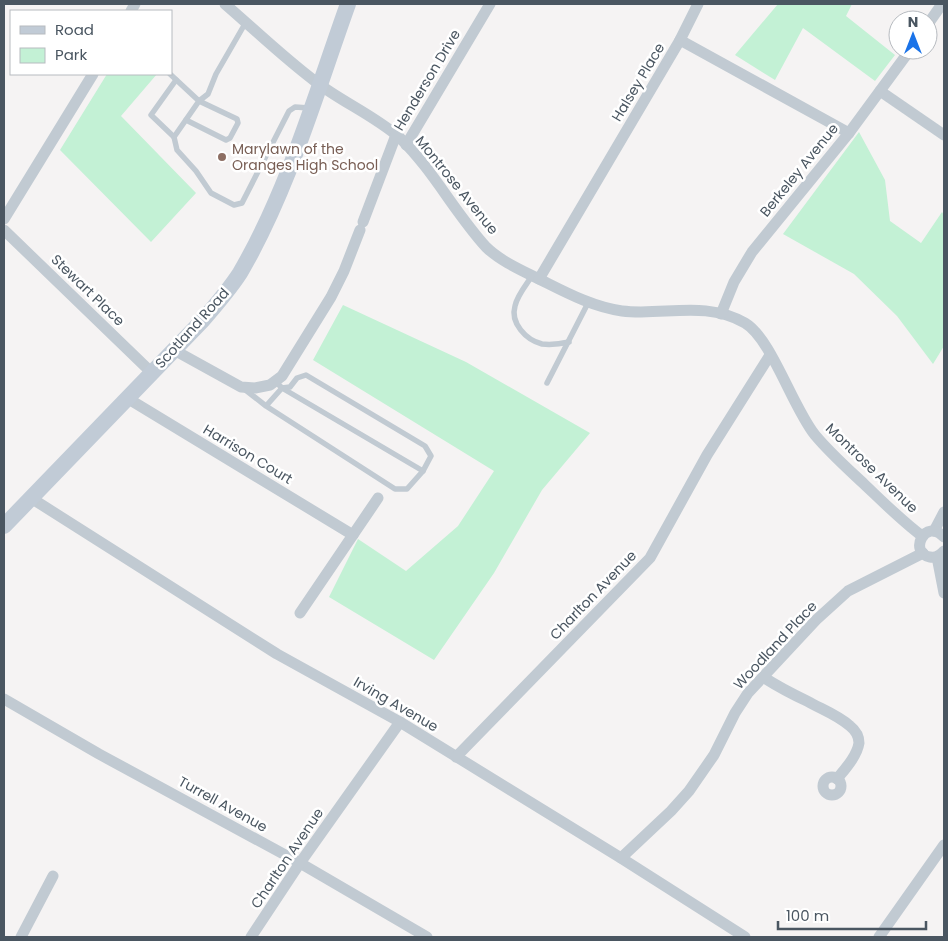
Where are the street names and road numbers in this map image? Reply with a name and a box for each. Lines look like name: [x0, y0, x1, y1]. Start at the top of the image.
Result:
street label: Henderson Drive: [389, 25, 465, 134]
street label: Halsey Place: [607, 39, 669, 125]
street label: Berkeley Avenue: [755, 119, 843, 221]
street label: Montrose Avenue: [411, 131, 503, 239]
street label: Stewart Place: [47, 250, 129, 330]
street label: Scotland Road: [150, 283, 234, 373]
street label: Harrison Court: [200, 419, 296, 489]
street label: Montrose Avenue: [821, 419, 923, 518]
street label: Charlton Avenue: [545, 546, 641, 644]
street label: Woodland Place: [729, 596, 822, 694]
street label: Irving Avenue: [350, 672, 442, 736]
street label: Turrell Avenue: [175, 771, 271, 837]
street label: Charlton Avenue: [246, 804, 328, 912]

